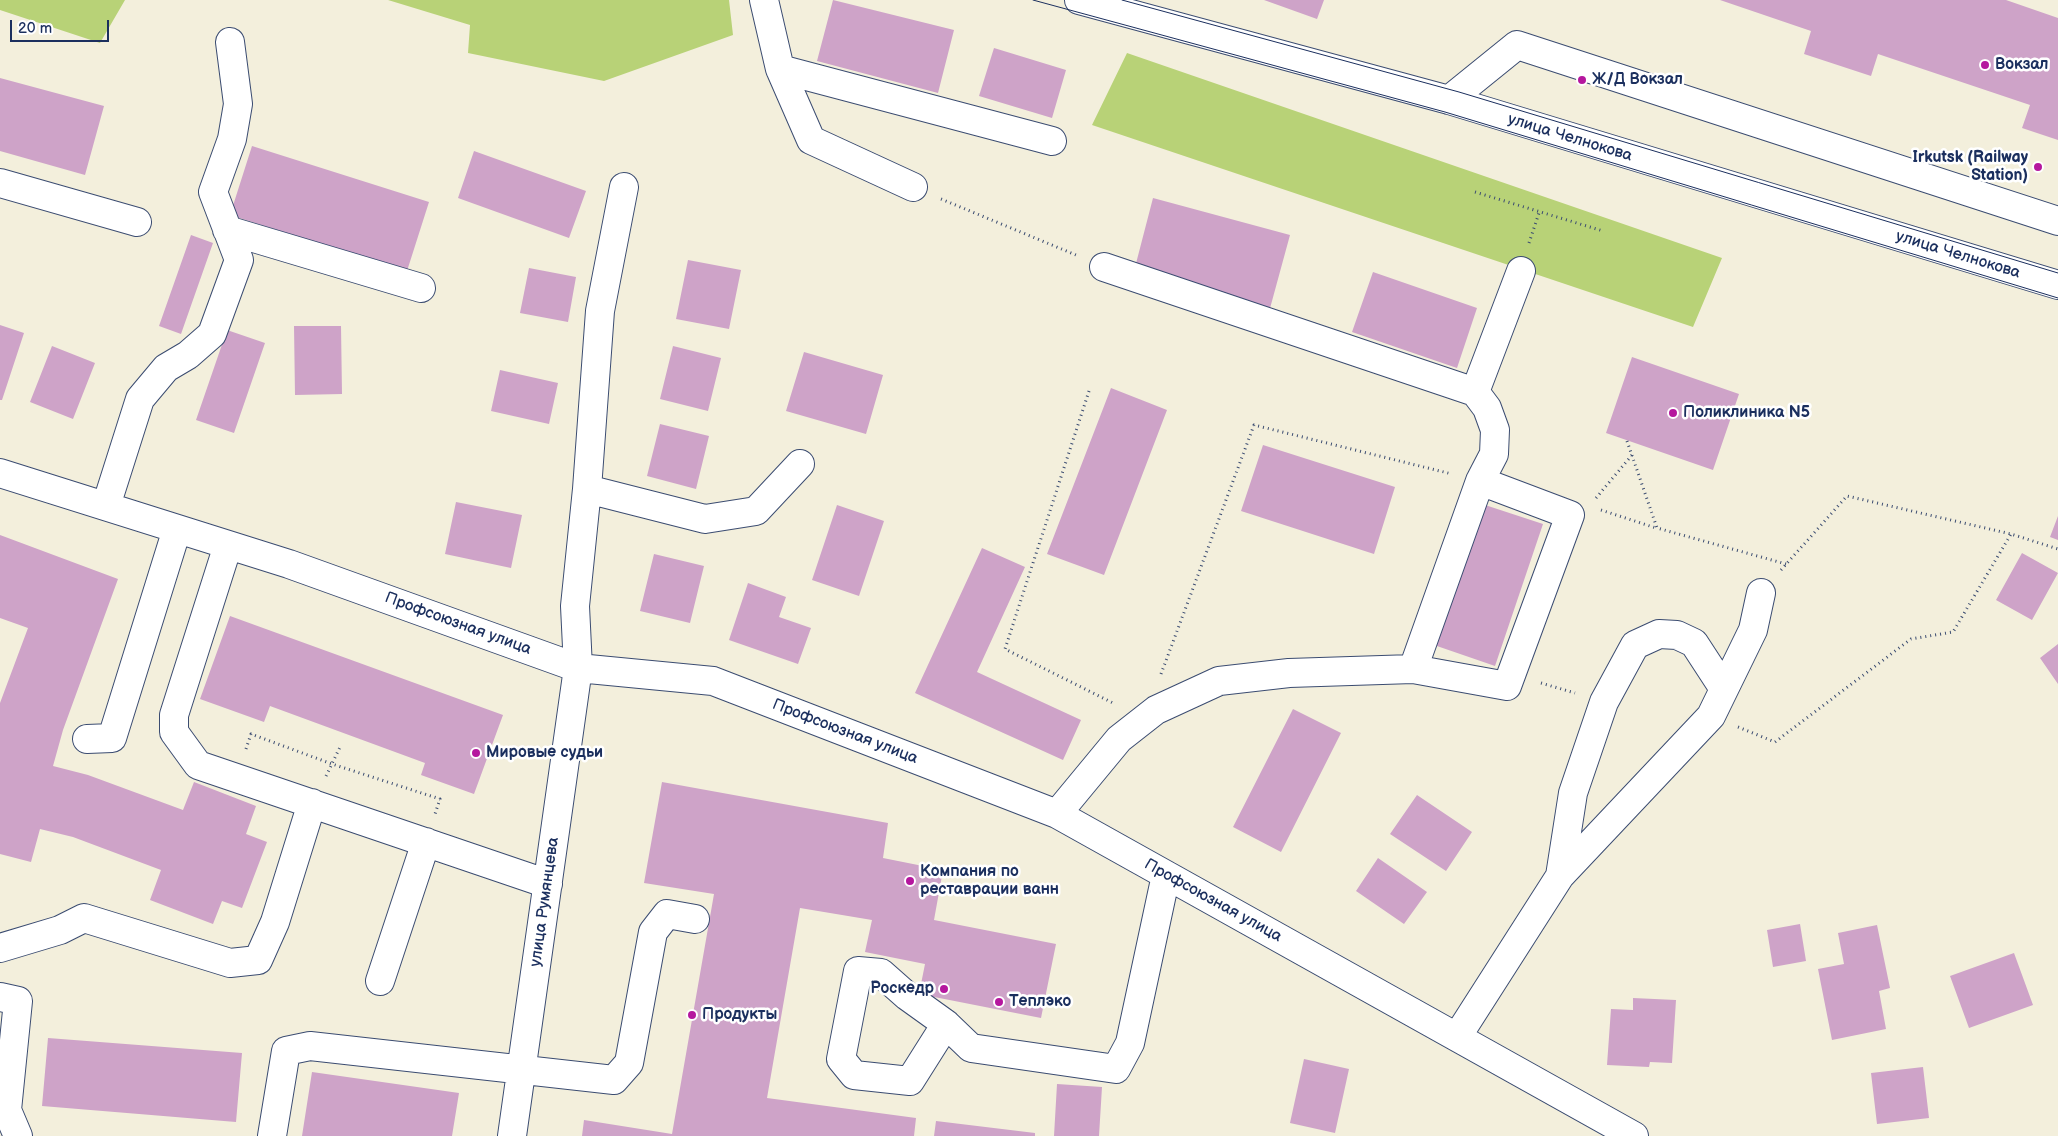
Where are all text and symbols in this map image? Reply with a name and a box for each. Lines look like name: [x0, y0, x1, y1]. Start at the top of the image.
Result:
scale bar: [12, 10, 111, 42]
text: 20 m: [18, 19, 52, 38]
place label: Вокзал: [1995, 55, 2048, 75]
marker: Вокзал: [1979, 59, 1991, 71]
place label: Ж/Д Вокзал: [1592, 70, 1683, 90]
marker: Ж/Д Вокзал: [1576, 74, 1588, 86]
street label: улица Челнокова: [1505, 110, 1635, 166]
place label: Irkutsk (Railway Station): [1912, 148, 2028, 186]
marker: Irkutsk (Railway Station): [2032, 161, 2044, 173]
street label: улица Челнокова: [1893, 227, 2023, 283]
place label: Поликлиника N5: [1683, 403, 1810, 423]
marker: Поликлиника N5: [1667, 407, 1679, 419]
street label: Профсоюзная улица: [382, 589, 534, 659]
street label: Профсоюзная улица: [769, 695, 921, 769]
place label: Мировые судьи: [486, 743, 603, 763]
marker: Мировые судьи: [470, 747, 482, 759]
street label: улица Румянцева: [526, 836, 564, 968]
street label: Профсоюзная улица: [1141, 855, 1285, 947]
place label: Компания по реставрации ванн: [920, 862, 1059, 900]
marker: Компания по реставрации ванн: [904, 875, 916, 887]
place label: Роскедр: [870, 979, 934, 999]
marker: Роскедр: [938, 983, 950, 995]
place label: Теплэко: [1009, 992, 1071, 1012]
marker: Теплэко: [993, 996, 1005, 1008]
place label: Продукты: [702, 1005, 777, 1025]
marker: Продукты: [686, 1009, 698, 1021]

